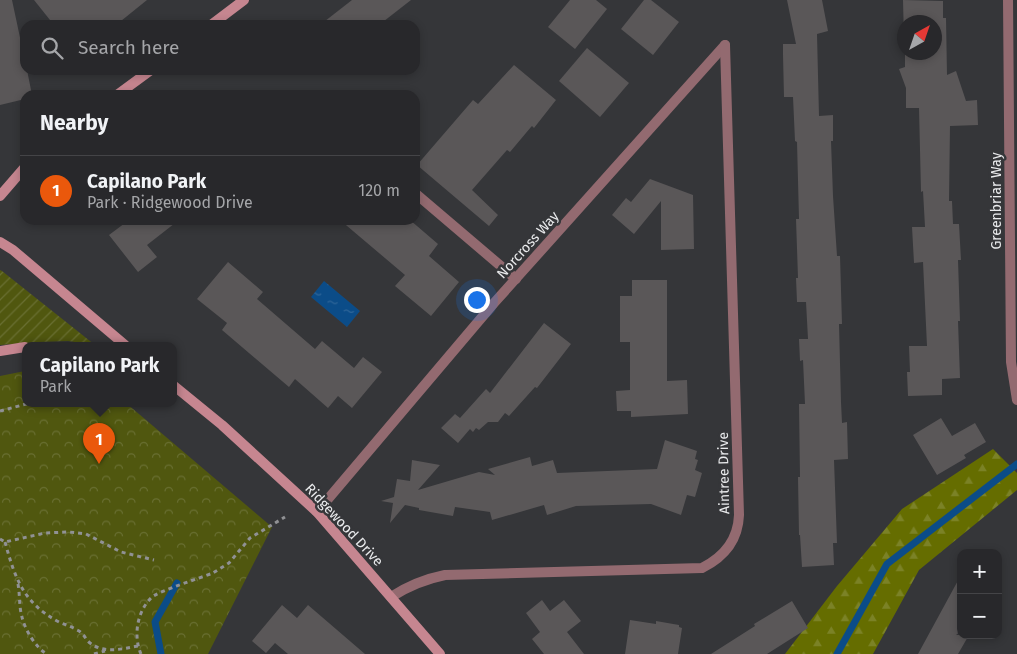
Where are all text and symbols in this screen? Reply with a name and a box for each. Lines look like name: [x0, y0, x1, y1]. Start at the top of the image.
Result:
north arrow: [897, 15, 942, 60]
search box: [20, 20, 420, 75]
icon: search: [38, 34, 66, 62]
text: Search here: [78, 36, 179, 59]
text: Nearby: [40, 110, 108, 136]
street label: Greenbriar Way: [988, 152, 1005, 250]
text: Capilano Park: [87, 170, 206, 193]
text: 1: [52, 181, 60, 200]
text: 120 m: [358, 181, 400, 200]
text: Park · Ridgewood Drive: [87, 193, 253, 212]
street label: Norcross Way: [493, 208, 563, 282]
your location: [464, 287, 490, 313]
popup: [22, 342, 177, 407]
text: Capilano Park: [40, 354, 159, 377]
text: Park: [40, 377, 71, 396]
pin: 1: [83, 423, 115, 464]
street label: Aintree Drive: [715, 432, 733, 514]
street label: Ridgewood Drive: [301, 480, 387, 570]
map controls: [957, 549, 1002, 639]
button: +: [957, 549, 1002, 594]
button: −: [957, 594, 1002, 639]

